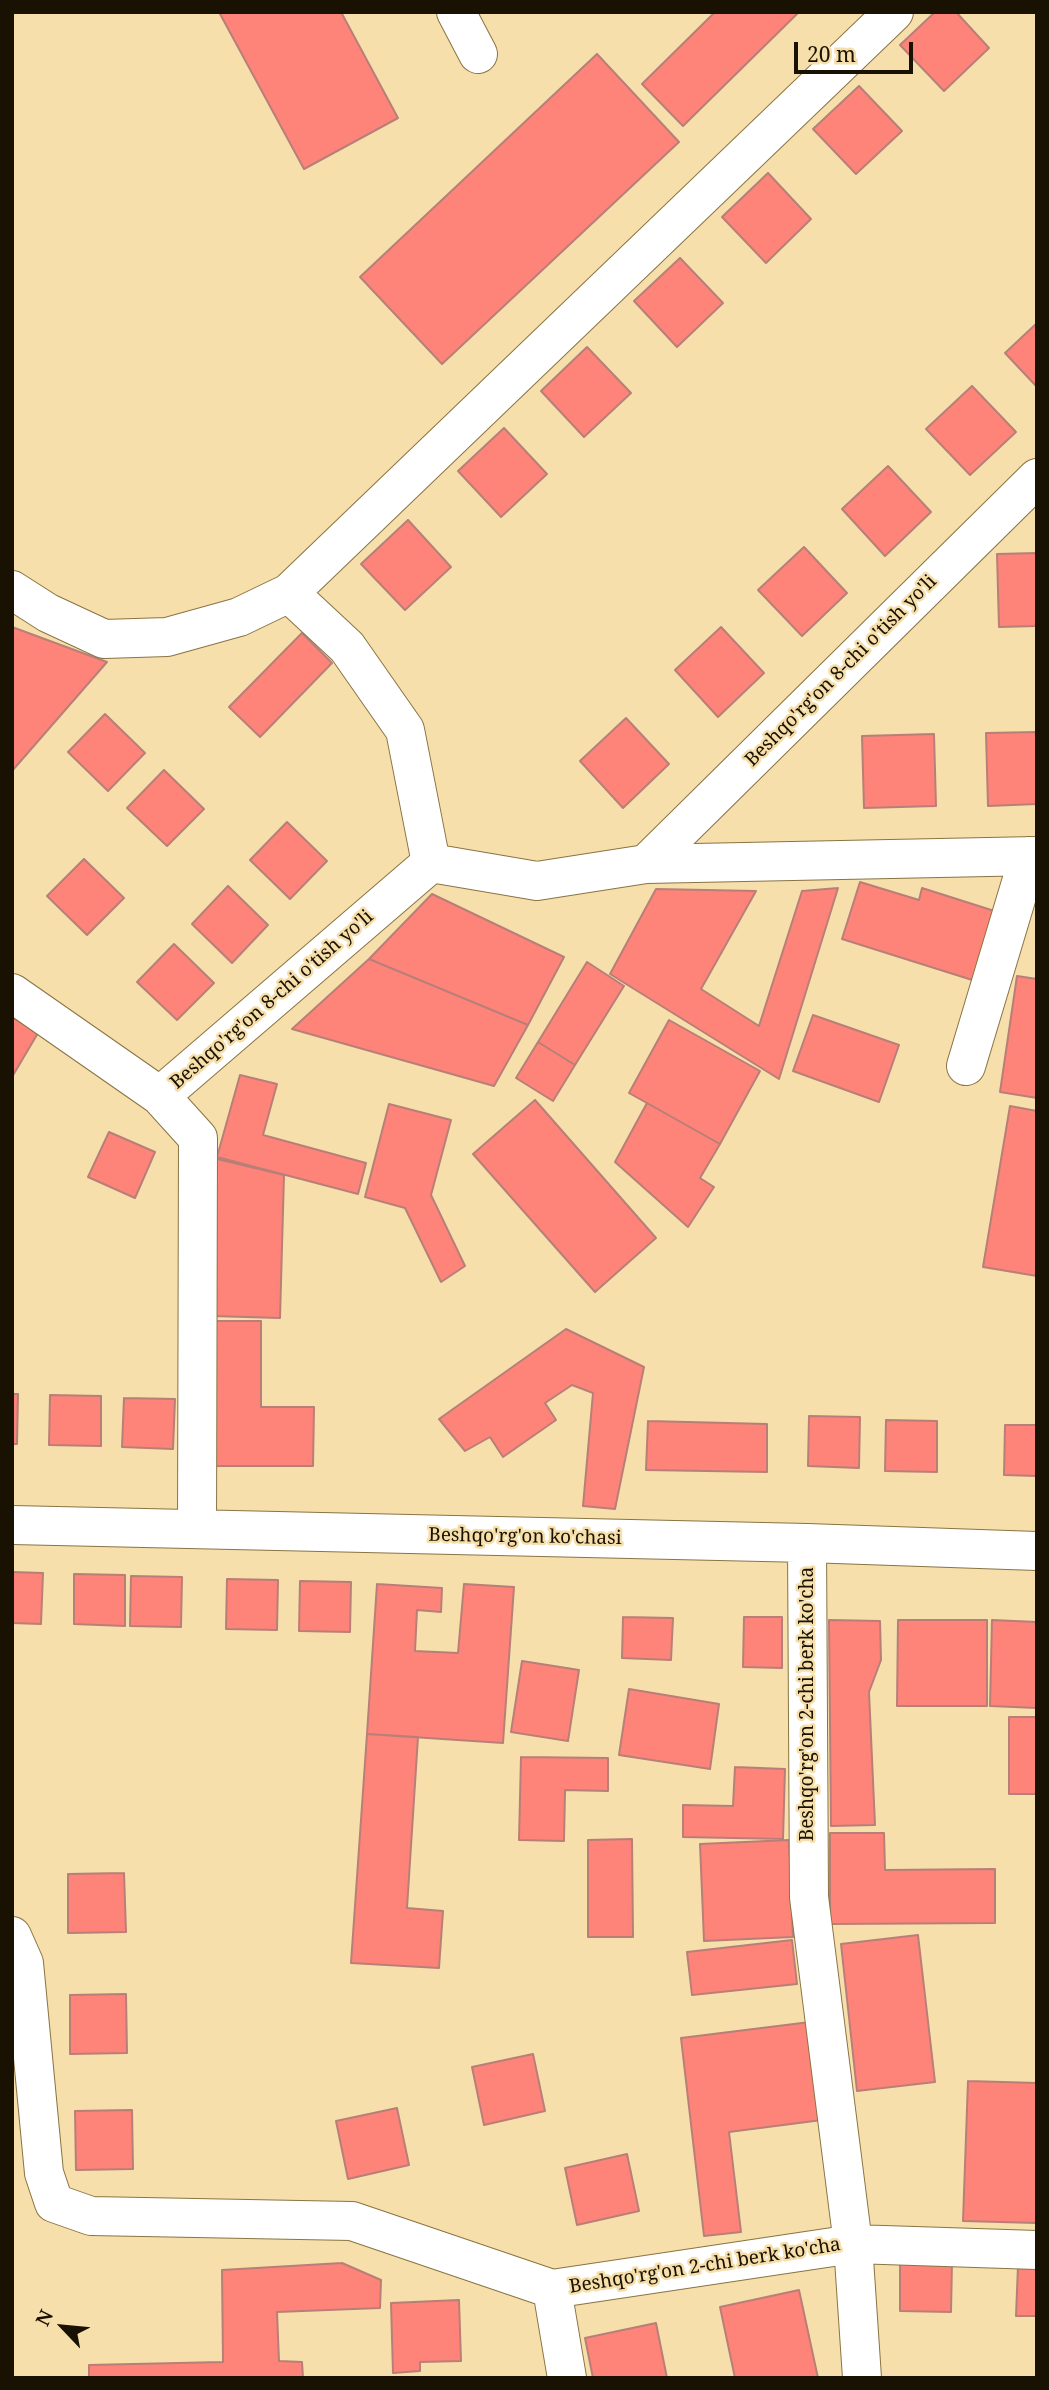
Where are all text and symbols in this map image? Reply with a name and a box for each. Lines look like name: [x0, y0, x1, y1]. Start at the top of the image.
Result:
scale bar: [797, 28, 916, 72]
text: 20 m: [807, 40, 856, 68]
street label: Beshqo'rg'on 8-chi o'tish yo'li: [741, 571, 941, 771]
street label: Beshqo'rg'on 8-chi o'tish yo'li: [166, 906, 378, 1094]
street label: Beshqo'rg'on ko'chasi: [428, 1524, 622, 1550]
street label: Beshqo'rg'on 2-chi berk ko'cha: [797, 1567, 819, 1841]
street label: Beshqo'rg'on 2-chi berk ko'cha: [568, 2233, 842, 2299]
north arrow: [28, 2292, 98, 2362]
text: N: [29, 2305, 59, 2330]

